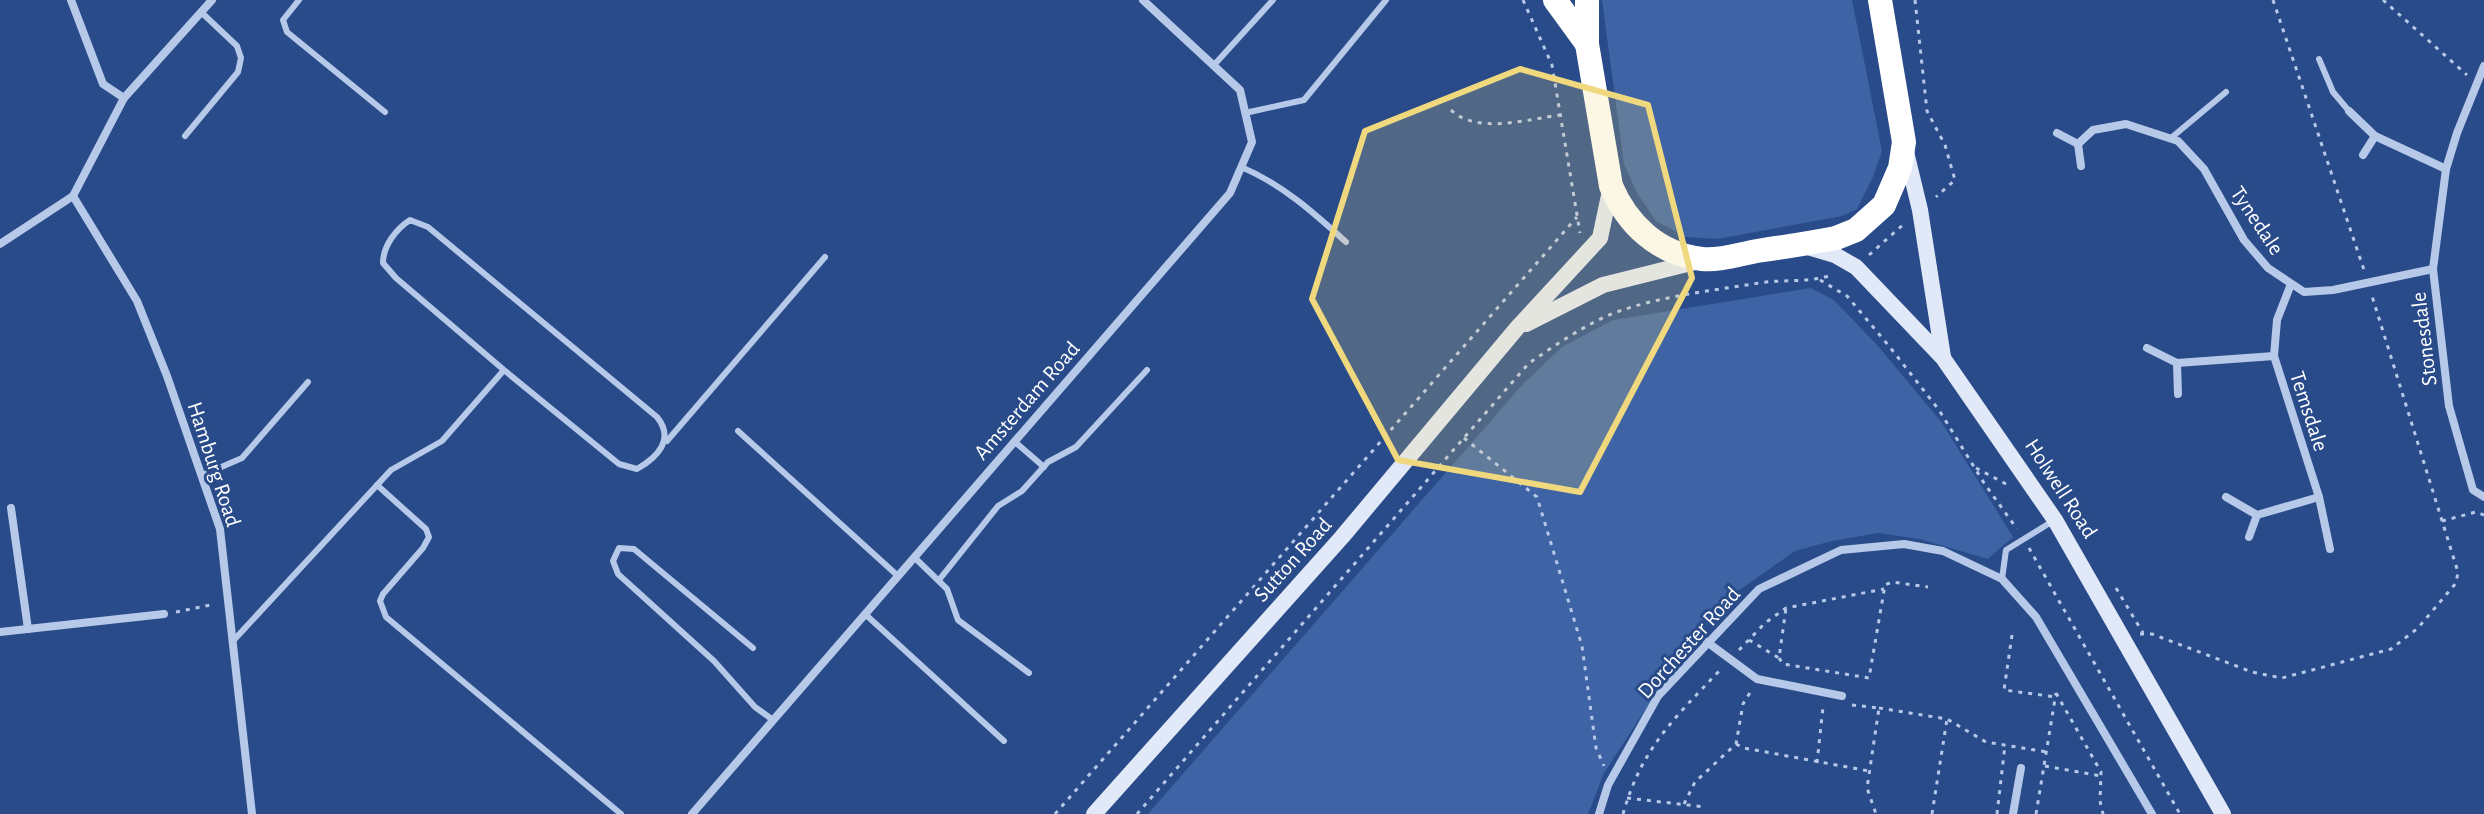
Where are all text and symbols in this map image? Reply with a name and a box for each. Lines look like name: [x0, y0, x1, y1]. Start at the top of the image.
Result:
street label: Tynedale: [2226, 182, 2288, 259]
street label: Stonesdale: [2407, 291, 2441, 387]
street label: Amsterdam Road: [970, 337, 1084, 464]
street label: Temsdale: [2286, 369, 2332, 454]
street label: Hamburg Road: [184, 399, 245, 529]
street label: Holwell Road: [2021, 435, 2101, 542]
street label: Sutton Road: [1250, 513, 1336, 606]
street label: Dorchester Road: [1633, 583, 1744, 703]

